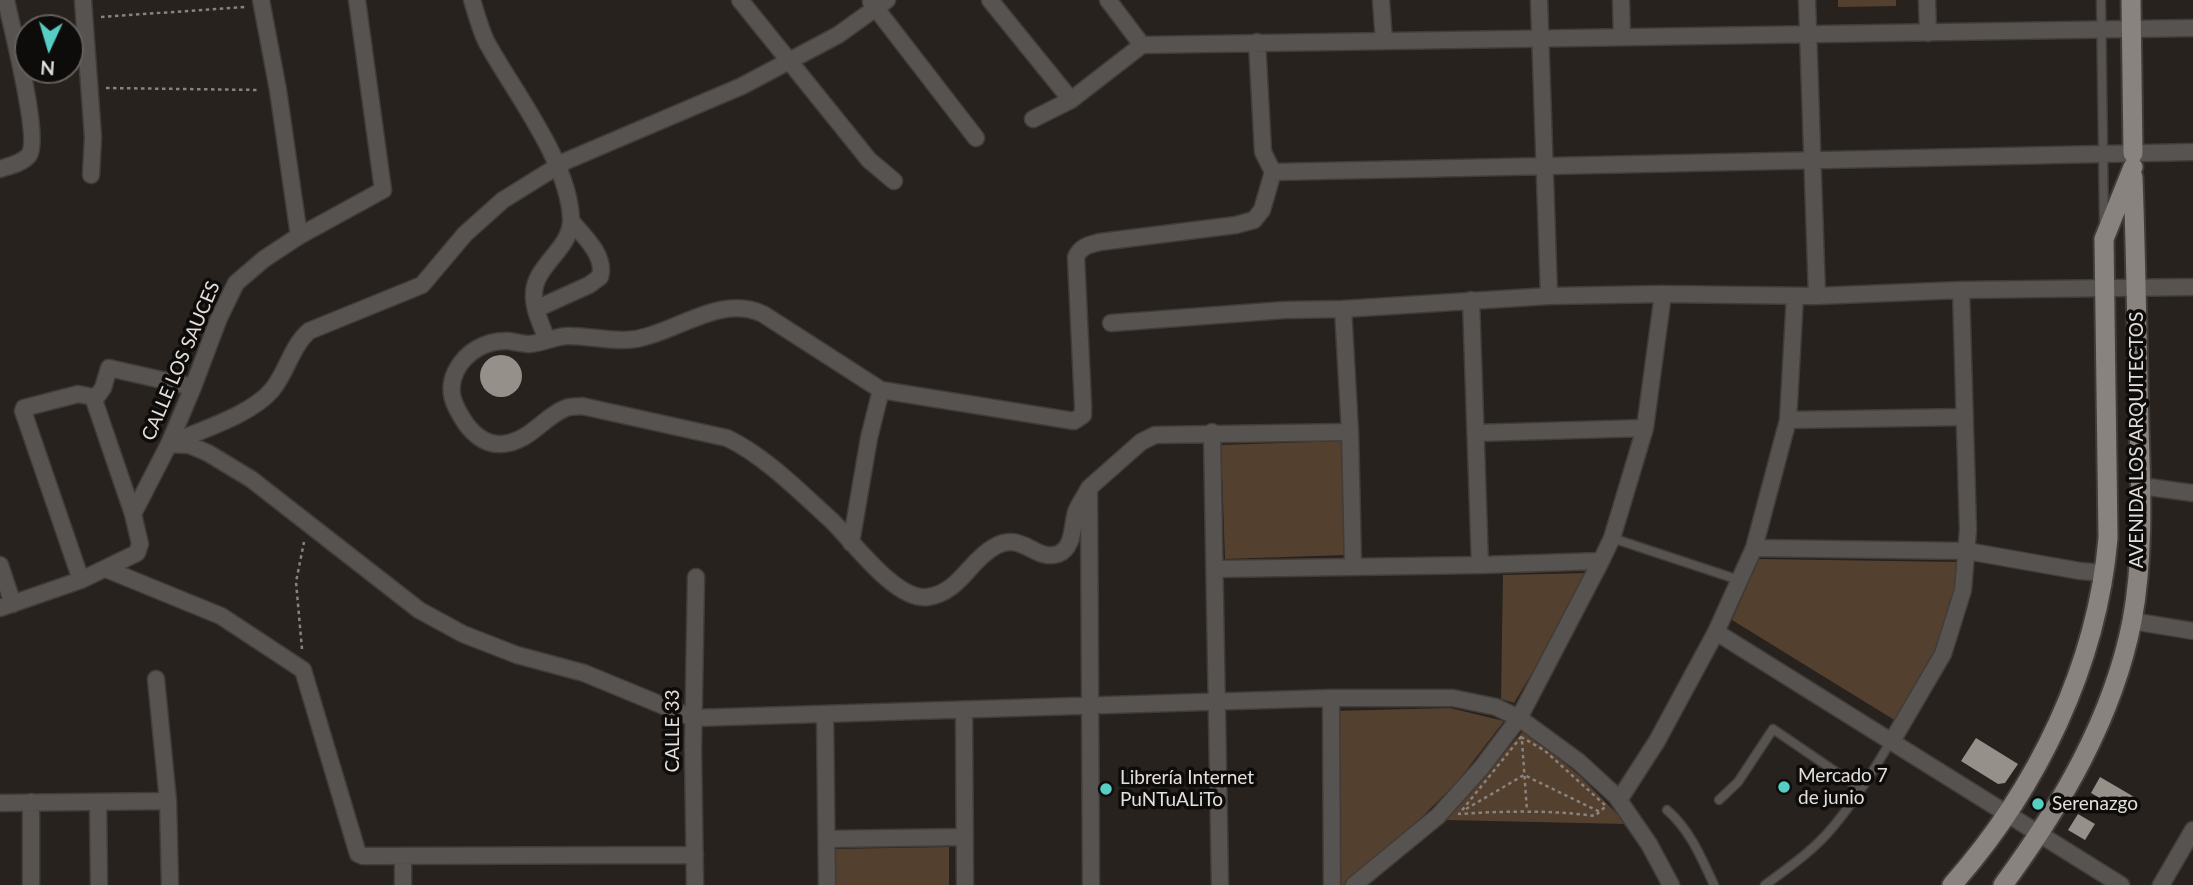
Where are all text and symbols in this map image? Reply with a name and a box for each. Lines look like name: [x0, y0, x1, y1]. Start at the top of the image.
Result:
north arrow: [14, 14, 84, 84]
text: N: [40, 56, 56, 80]
street label: CALLE LOS SAUCES: [137, 278, 225, 444]
street label: AVENIDA LOS ARQUITECTOS: [2126, 312, 2148, 568]
street label: CALLE 33: [662, 690, 684, 772]
place label: Mercado 7 de junio: [1798, 765, 1888, 809]
place label: Librería Internet PuNTuALiTo: [1120, 767, 1254, 811]
marker: Mercado 7 de junio: [1776, 779, 1792, 795]
marker: Librería Internet PuNTuALiTo: [1098, 781, 1114, 797]
place label: Serenazgo: [2052, 793, 2138, 815]
marker: Serenazgo: [2030, 796, 2046, 812]

